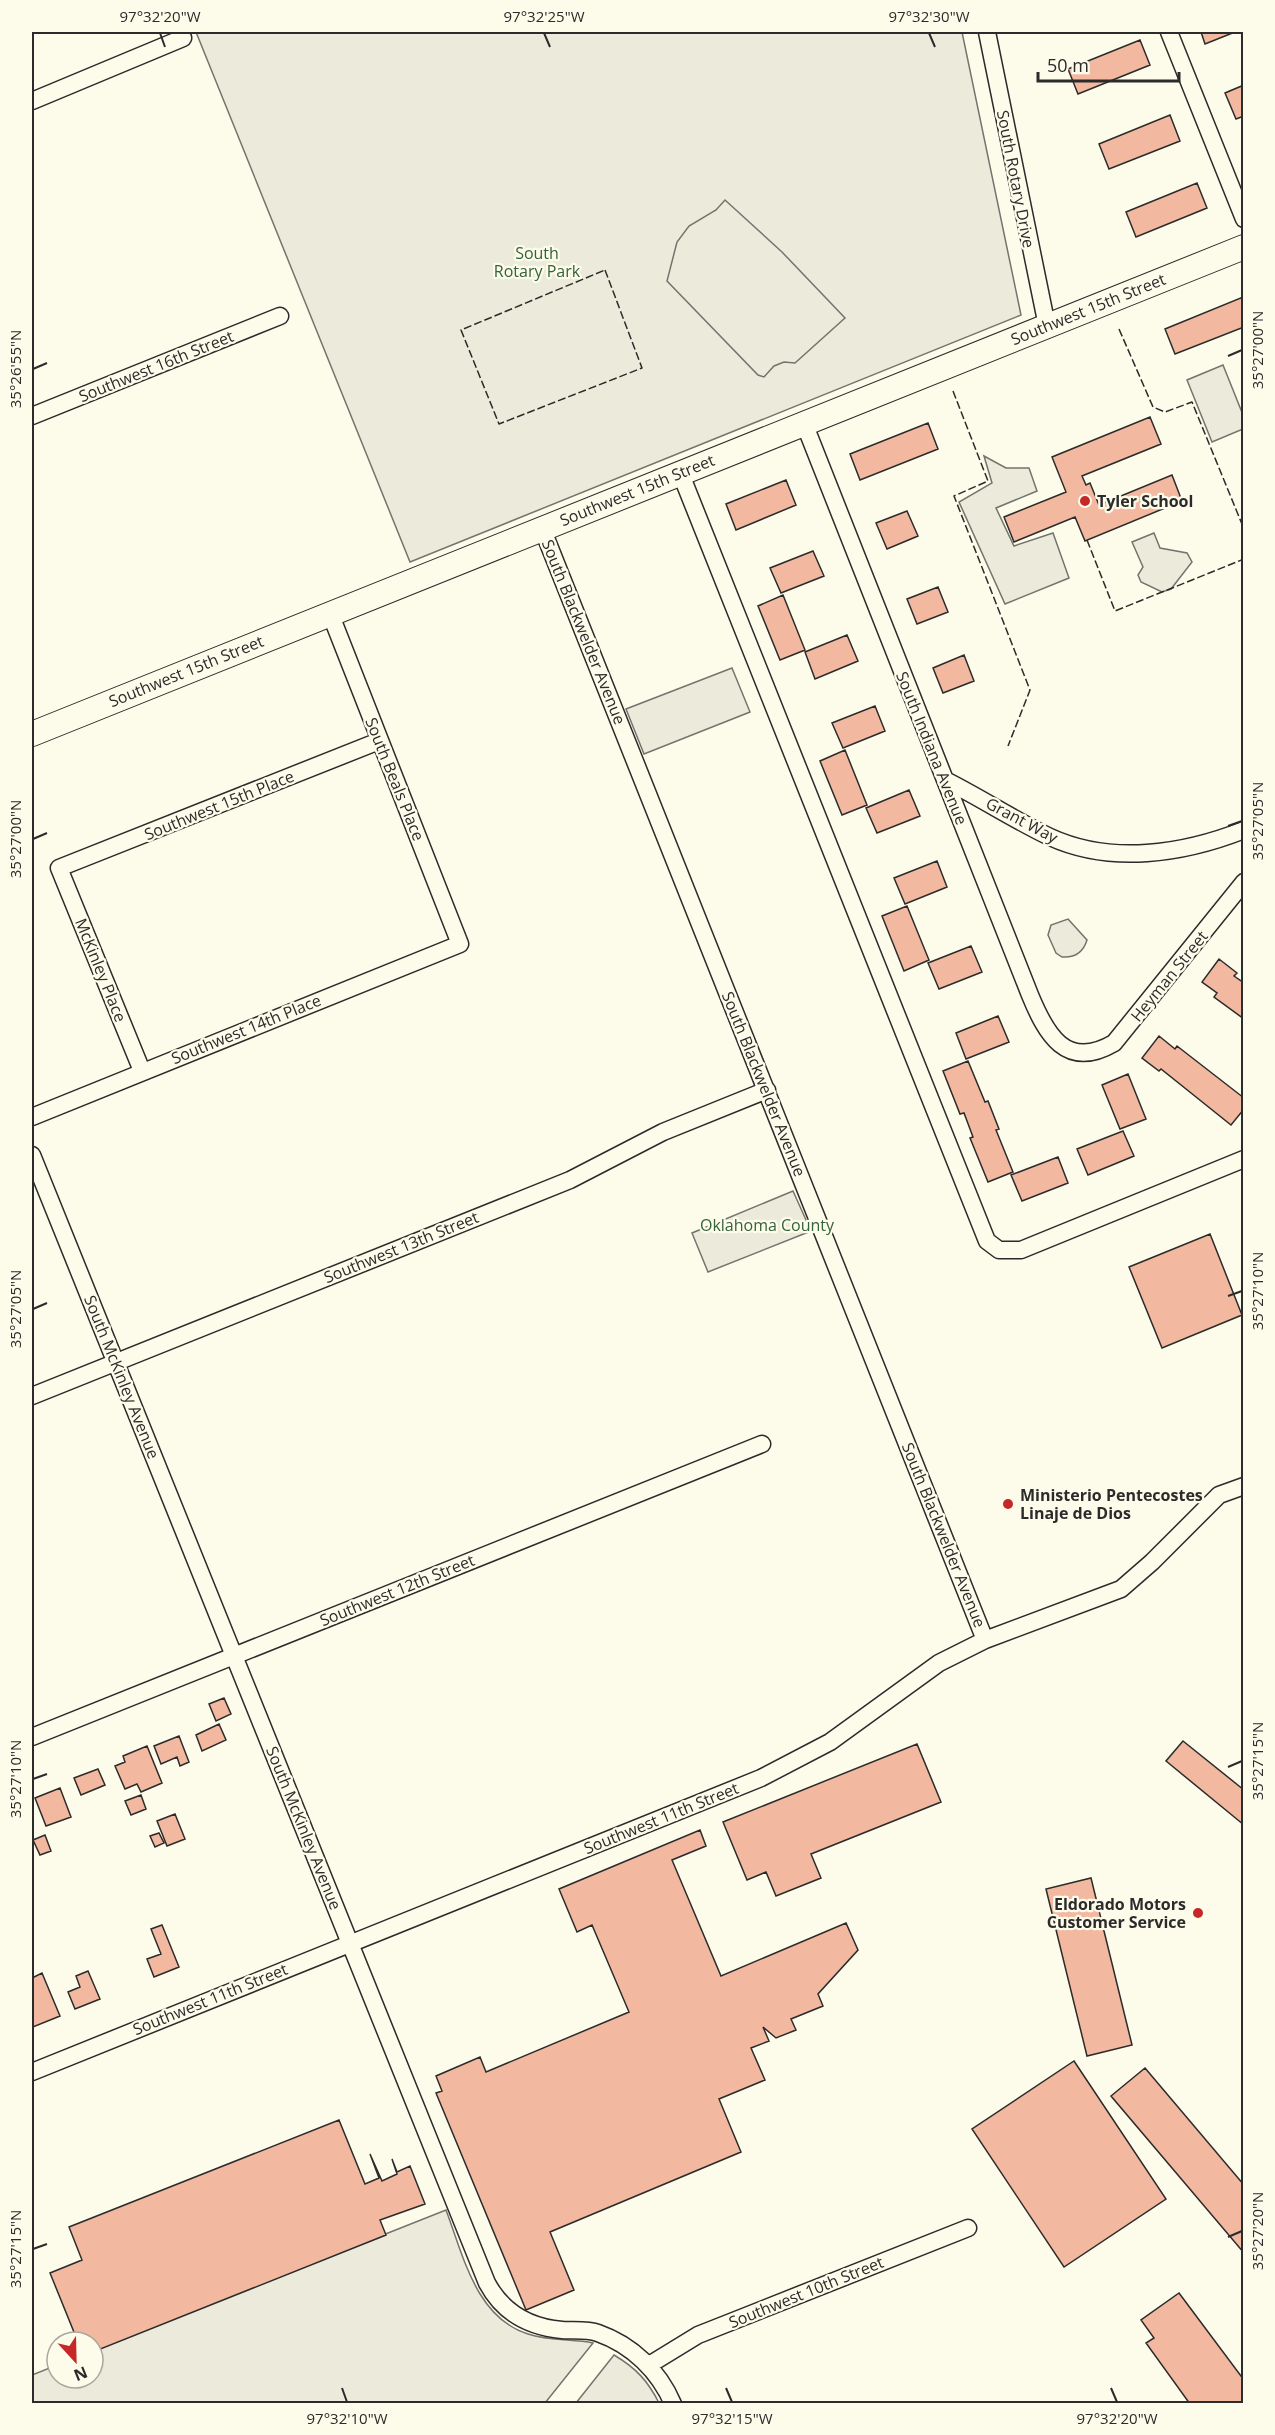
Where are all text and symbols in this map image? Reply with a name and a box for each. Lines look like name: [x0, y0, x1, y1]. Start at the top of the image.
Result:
text: 97°32'20"W: [120, 6, 201, 26]
text: 97°32'25"W: [504, 6, 585, 26]
text: 97°32'30"W: [889, 6, 970, 26]
scale bar: [1038, 45, 1179, 83]
text: 50 m: [1047, 53, 1089, 77]
street label: South Rotary Drive: [992, 108, 1040, 250]
park label: South Rotary Park: [494, 242, 581, 282]
street label: Southwest 15th Street: [1007, 268, 1169, 350]
text: 35°27'00"N: [1247, 311, 1267, 389]
street label: Southwest 16th Street: [75, 325, 237, 407]
text: 35°26'55"N: [5, 330, 25, 408]
street label: Southwest 15th Street: [556, 449, 718, 531]
place label: Tyler School: [1097, 490, 1193, 512]
marker: Tyler School: [1078, 494, 1092, 508]
street label: South Blackwelder Avenue: [537, 536, 631, 728]
street label: Southwest 15th Street: [105, 630, 267, 712]
street label: South Indiana Avenue: [891, 668, 973, 828]
street label: South Beals Place: [360, 714, 430, 844]
street label: Southwest 15th Place: [141, 765, 297, 845]
text: 35°27'05"N: [1247, 782, 1267, 860]
street label: Grant Way: [982, 792, 1063, 849]
text: 35°27'00"N: [5, 800, 25, 878]
street label: McKinley Place: [70, 915, 132, 1025]
street label: Heyman Street: [1125, 926, 1213, 1026]
street label: South Blackwelder Avenue: [717, 988, 811, 1180]
street label: Southwest 14th Place: [168, 989, 324, 1069]
street label: Southwest 13th Street: [320, 1206, 482, 1288]
park label: Oklahoma County: [700, 1214, 835, 1236]
text: 35°27'10"N: [1247, 1252, 1267, 1330]
text: 35°27'05"N: [5, 1270, 25, 1348]
street label: South McKinley Avenue: [79, 1292, 165, 1462]
street label: South Blackwelder Avenue: [897, 1439, 991, 1631]
place label: Ministerio Pentecostes Linaje de Dios: [1020, 1484, 1203, 1524]
marker: Ministerio Pentecostes Linaje de Dios: [1001, 1497, 1015, 1511]
street label: Southwest 12th Street: [316, 1549, 478, 1631]
text: 35°27'15"N: [1247, 1722, 1267, 1800]
text: 35°27'10"N: [5, 1740, 25, 1818]
street label: South McKinley Avenue: [261, 1743, 347, 1913]
street label: Southwest 11th Street: [580, 1777, 742, 1859]
place label: Eldorado Motors Customer Service: [1047, 1893, 1186, 1933]
marker: Eldorado Motors Customer Service: [1191, 1906, 1205, 1920]
street label: Southwest 11th Street: [129, 1958, 291, 2040]
text: 35°27'20"N: [1247, 2192, 1267, 2270]
text: 35°27'15"N: [5, 2210, 25, 2288]
street label: Southwest 10th Street: [725, 2251, 887, 2333]
north arrow: [45, 2330, 105, 2390]
text: N: [70, 2361, 91, 2387]
text: 97°32'10"W: [307, 2408, 388, 2428]
text: 97°32'15"W: [692, 2408, 773, 2428]
text: 97°32'20"W: [1077, 2408, 1158, 2428]

